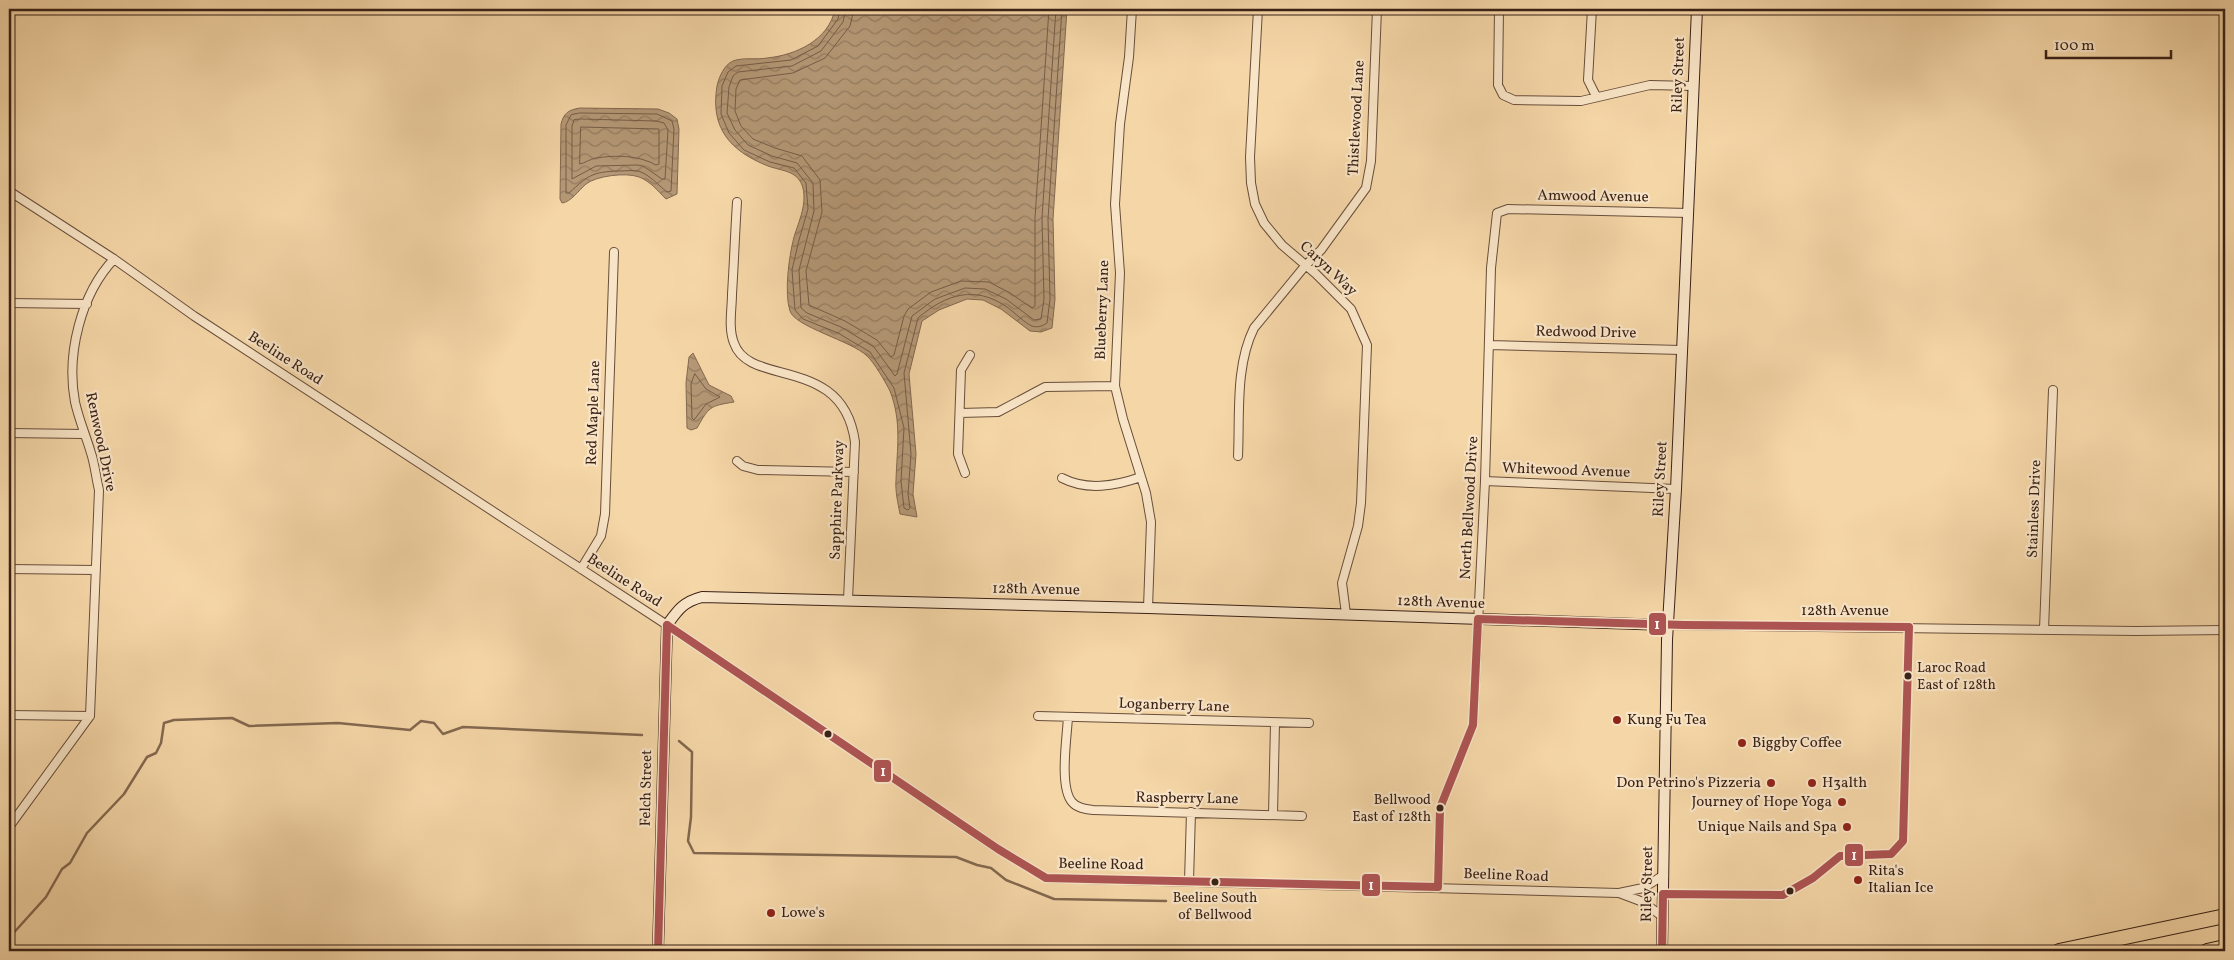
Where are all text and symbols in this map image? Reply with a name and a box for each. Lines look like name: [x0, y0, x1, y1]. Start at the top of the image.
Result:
scale bar: [2046, 28, 2172, 60]
text: 100 m: [2054, 36, 2094, 57]
street label: Riley Street: [1667, 37, 1691, 113]
street label: Thistlewood Lane: [1343, 60, 1371, 176]
street label: Amwood Avenue: [1537, 186, 1649, 208]
street label: Caryn Way: [1294, 237, 1362, 301]
street label: Blueberry Lane: [1091, 260, 1115, 360]
street label: Redwood Drive: [1535, 322, 1637, 344]
street label: Beeline Road: [243, 327, 327, 391]
street label: Red Maple Lane: [582, 360, 606, 466]
street label: Renwood Drive: [79, 390, 121, 494]
street label: North Bellwood Drive: [1456, 436, 1484, 580]
street label: Sapphire Parkway: [825, 440, 851, 560]
street label: Riley Street: [1649, 440, 1673, 518]
street label: Whitewood Avenue: [1501, 458, 1631, 484]
street label: Stainless Drive: [2023, 459, 2047, 559]
street label: Beeline Road: [582, 549, 666, 613]
street label: 128th Avenue: [992, 579, 1080, 601]
street label: 128th Avenue: [1397, 591, 1485, 615]
street label: 128th Avenue: [1801, 601, 1889, 622]
line badge: 1: [1648, 612, 1667, 636]
text: 1: [1654, 616, 1660, 635]
place label: Laroc Road East of 128th: [1917, 659, 1996, 695]
marker: Laroc Road East of 128th: [1903, 671, 1913, 681]
street label: Loganberry Lane: [1118, 694, 1230, 718]
place label: Kung Fu Tea: [1627, 710, 1707, 731]
marker: Kung Fu Tea: [1611, 714, 1623, 726]
unlabelled marker: [823, 729, 833, 739]
place label: Biggby Coffee: [1752, 733, 1842, 754]
marker: Biggby Coffee: [1736, 737, 1748, 749]
street label: Felch Street: [636, 749, 658, 827]
line badge: 1: [873, 759, 892, 783]
text: 1: [880, 763, 886, 782]
place label: Don Petrino's Pizzeria: [1616, 773, 1761, 794]
place label: H3alth: [1822, 773, 1867, 794]
marker: Don Petrino's Pizzeria: [1765, 777, 1777, 789]
marker: H3alth: [1806, 777, 1818, 789]
street label: Raspberry Lane: [1135, 788, 1239, 810]
place label: Bellwood East of 128th: [1352, 791, 1431, 827]
place label: Journey of Hope Yoga: [1691, 792, 1832, 813]
marker: Journey of Hope Yoga: [1836, 796, 1848, 808]
marker: Bellwood East of 128th: [1435, 803, 1445, 813]
place label: Unique Nails and Spa: [1697, 817, 1837, 838]
marker: Unique Nails and Spa: [1841, 821, 1853, 833]
line badge: 1: [1844, 843, 1864, 867]
street label: Riley Street: [1637, 846, 1659, 922]
text: 1: [1851, 847, 1857, 866]
street label: Beeline Road: [1058, 854, 1144, 876]
place label: Rita's Italian Ice: [1868, 861, 1934, 899]
street label: Beeline Road: [1463, 864, 1549, 888]
line badge: 1: [1361, 873, 1381, 897]
marker: Rita's Italian Ice: [1852, 874, 1864, 886]
marker: Beeline South of Bellwood: [1210, 877, 1220, 887]
text: 1: [1368, 877, 1374, 896]
unlabelled marker: [1785, 886, 1795, 896]
place label: Beeline South of Bellwood: [1173, 889, 1257, 925]
place label: Lowe's: [781, 903, 825, 924]
marker: Lowe's: [765, 907, 777, 919]

